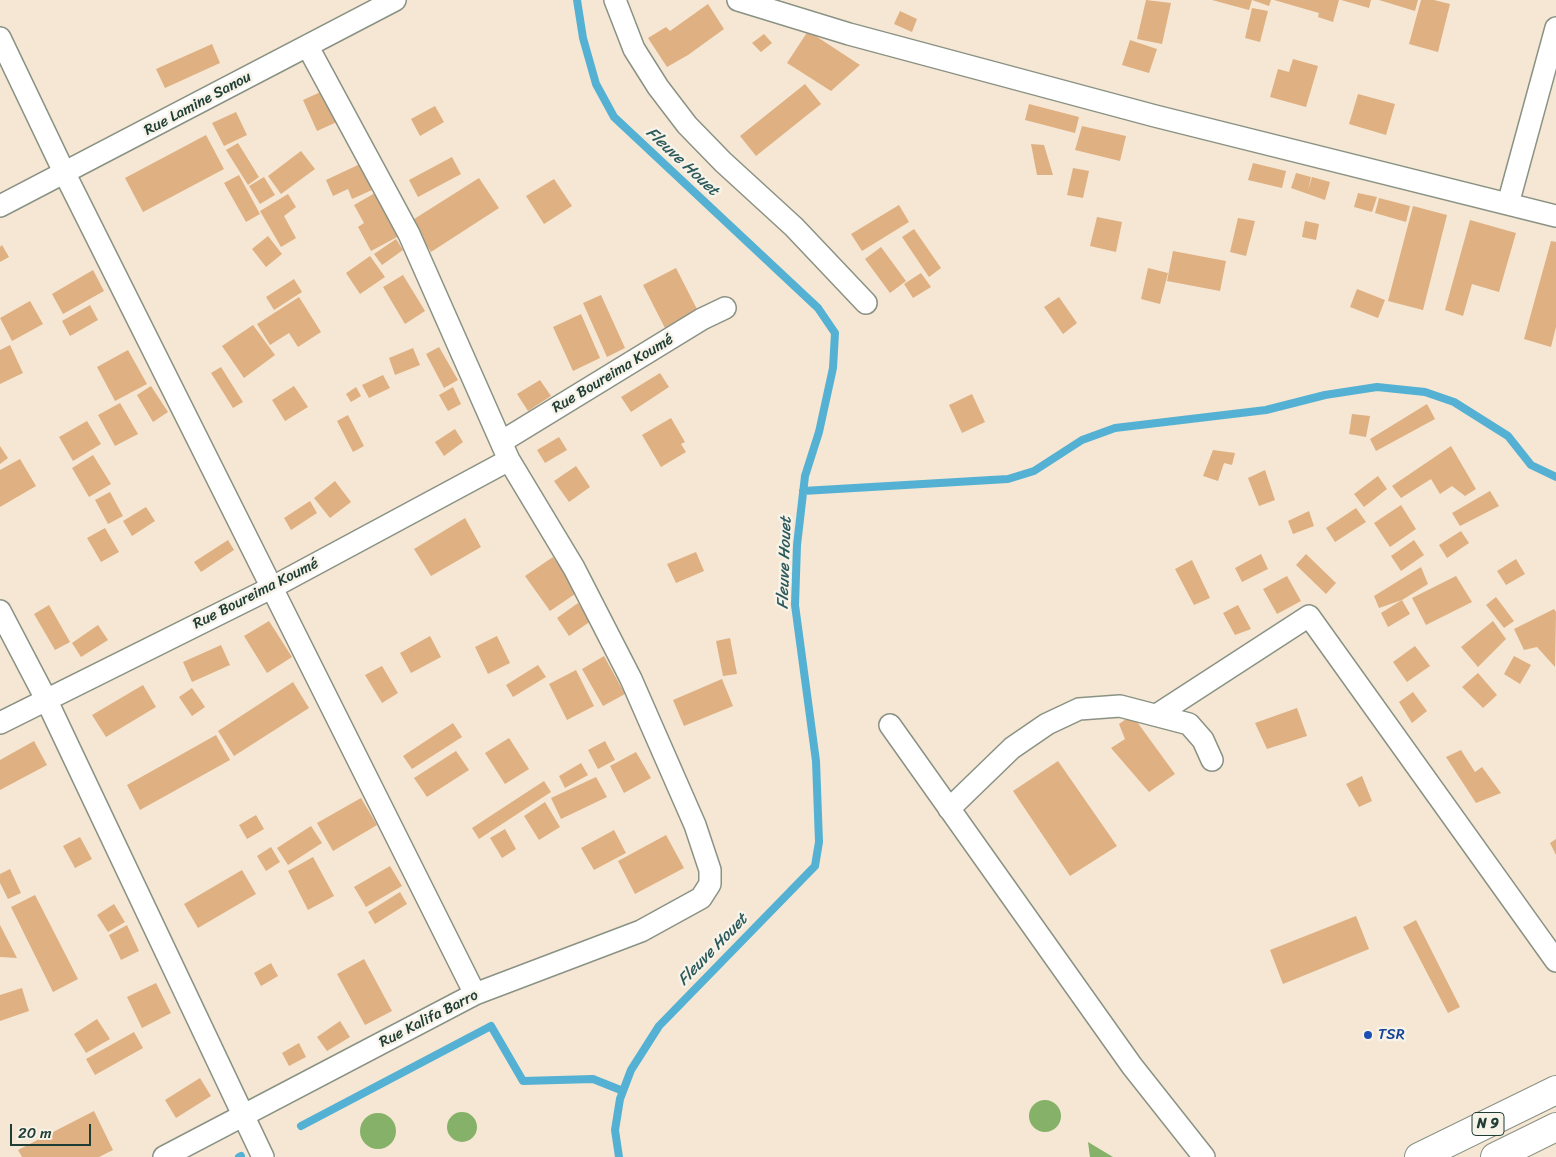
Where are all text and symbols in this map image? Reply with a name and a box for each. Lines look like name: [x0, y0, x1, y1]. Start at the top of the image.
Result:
street label: Rue Lamine Sanou: [141, 68, 255, 140]
water label: Fleuve Houet: [642, 124, 722, 200]
street label: Rue Boureima Koumé: [549, 331, 677, 417]
water label: Fleuve Houet: [774, 517, 796, 609]
street label: Rue Boureima Koumé: [190, 555, 322, 633]
water label: Fleuve Houet: [674, 910, 752, 990]
street label: Rue Kalifa Barro: [376, 986, 482, 1052]
place label: TSR: [1378, 1026, 1405, 1044]
marker: TSR: [1362, 1029, 1374, 1041]
road number: N 9: [1472, 1112, 1504, 1136]
scale bar: [12, 1114, 94, 1146]
text: 20 m: [18, 1120, 52, 1146]

